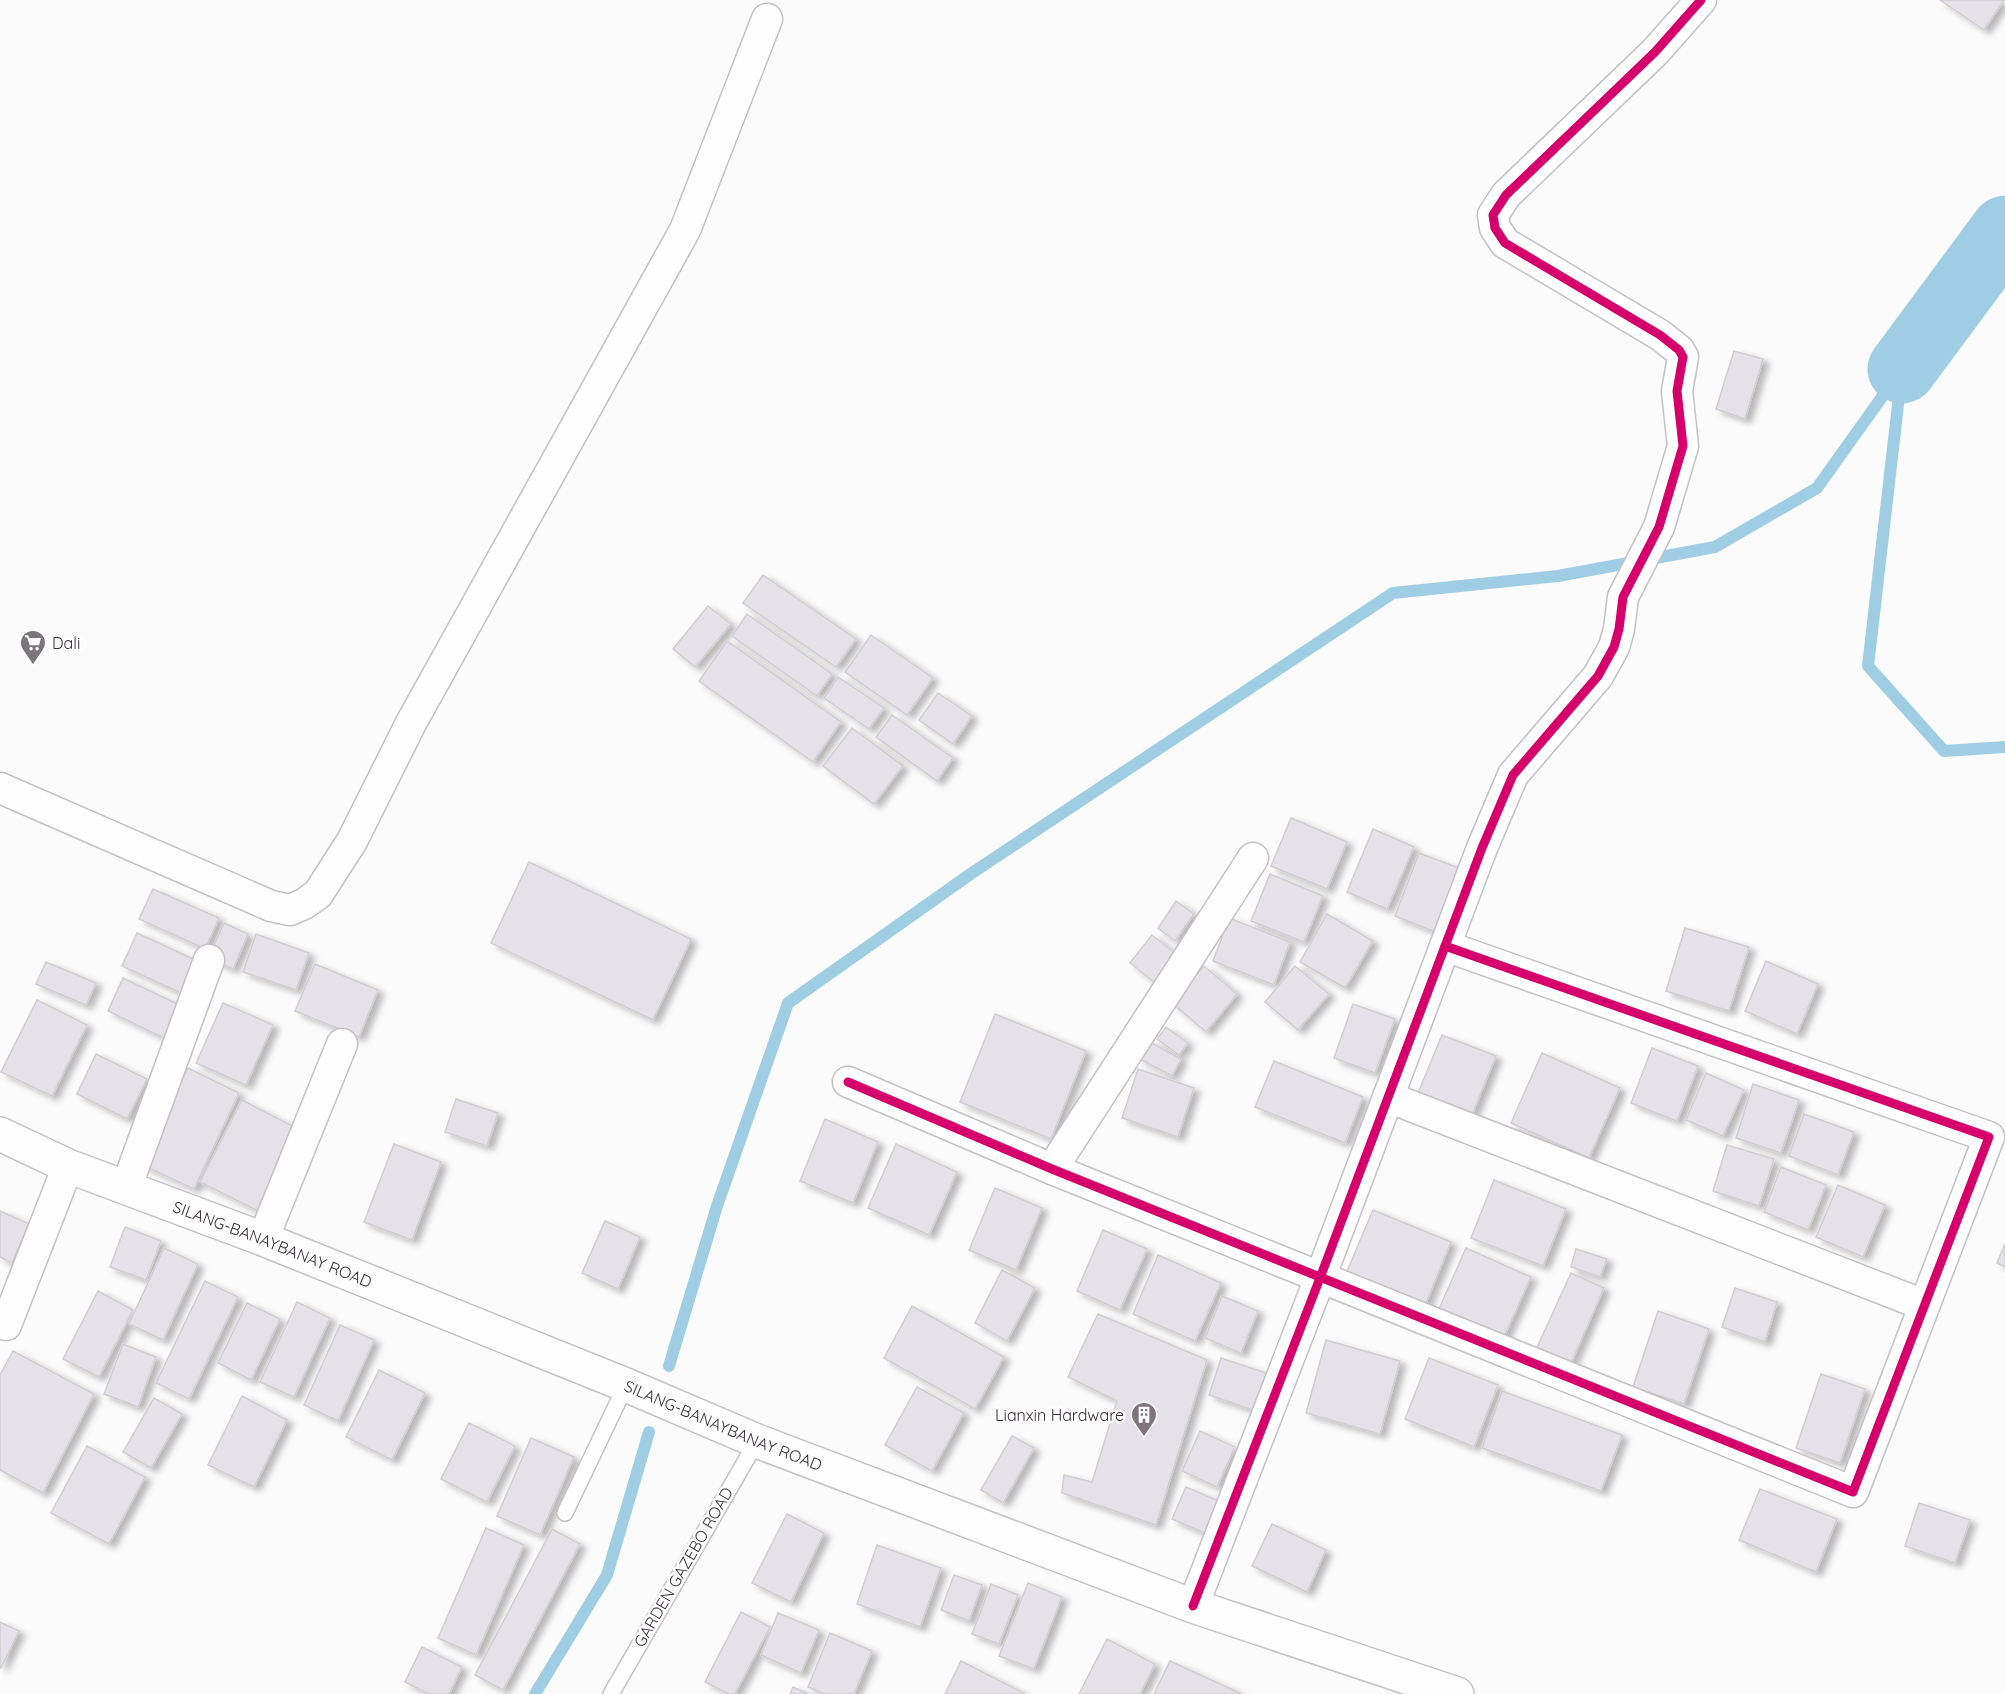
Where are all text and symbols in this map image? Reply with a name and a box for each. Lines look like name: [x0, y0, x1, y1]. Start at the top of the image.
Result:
supermarket icon: Dali: [18, 628, 48, 666]
place label: Dali: [52, 633, 80, 653]
street label: SILANG-BANAYBANAY ROAD: [170, 1196, 375, 1292]
street label: SILANG-BANAYBANAY ROAD: [621, 1376, 825, 1475]
building icon: Lianxin Hardware: [1129, 1400, 1159, 1438]
place label: Lianxin Hardware: [995, 1405, 1124, 1425]
street label: GARDEN GAZEBO ROAD: [629, 1483, 737, 1651]

